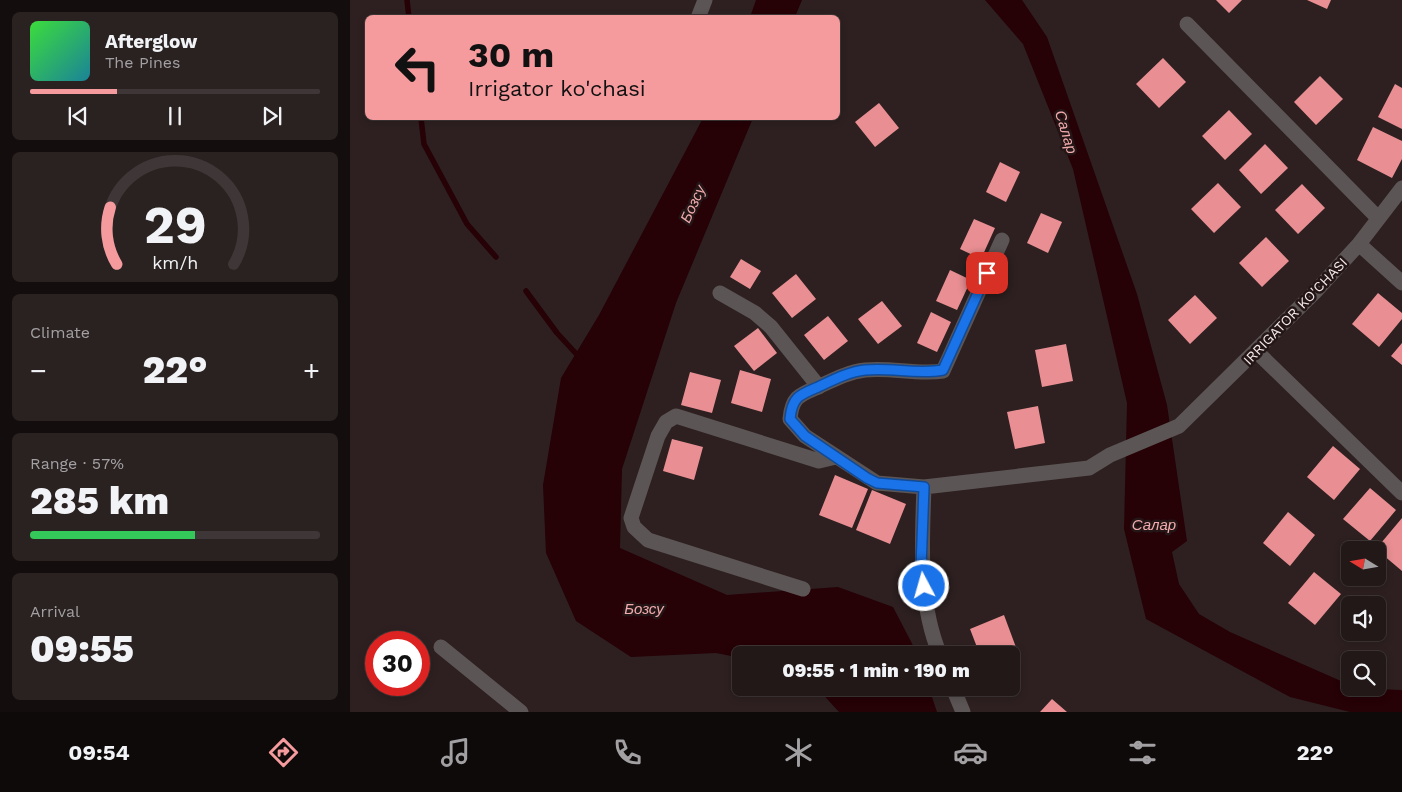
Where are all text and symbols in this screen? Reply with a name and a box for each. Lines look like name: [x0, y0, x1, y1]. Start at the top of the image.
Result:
text: Afterglow: [105, 30, 197, 53]
text: 30 m: [468, 34, 554, 76]
icon: left: [385, 35, 450, 100]
text: The Pines: [105, 53, 181, 72]
text: Irrigator ko'chasi: [468, 76, 646, 101]
icon: previous: [64, 102, 92, 130]
icon: pause: [161, 102, 189, 130]
icon: next: [258, 102, 286, 130]
water label: Салар: [1051, 108, 1081, 156]
water label: Бозсу: [677, 181, 710, 226]
text: 29: [143, 195, 207, 256]
text: km/h: [152, 252, 198, 273]
pin: [966, 252, 1008, 294]
street label: IRRIGATOR KO'CHASI: [1240, 254, 1350, 368]
icon: arrive: [973, 259, 1001, 287]
text: Climate: [30, 323, 90, 342]
text: 22°: [143, 348, 207, 392]
text: −: [30, 354, 47, 387]
text: +: [303, 354, 320, 387]
text: Range · 57%: [30, 454, 124, 473]
text: 285 km: [30, 479, 169, 523]
water label: Салар: [1132, 516, 1176, 534]
north arrow: [1341, 541, 1386, 586]
map controls: [1341, 541, 1386, 696]
position arrow: [897, 559, 949, 611]
button: sound: [1341, 596, 1386, 641]
water label: Бозсу: [624, 600, 665, 618]
text: Arrival: [30, 602, 80, 621]
text: 09:55: [30, 627, 134, 671]
speed limit sign: 30: [365, 631, 430, 696]
button: search: [1341, 651, 1386, 696]
text: 09:55 · 1 min · 190 m: [782, 659, 970, 682]
icon: directions: [266, 735, 301, 770]
icon: music: [438, 735, 473, 770]
icon: phone: [610, 735, 645, 770]
icon: climate: [781, 735, 816, 770]
icon: car: [953, 735, 988, 770]
icon: filters: [1125, 735, 1160, 770]
text: 09:54: [68, 740, 130, 765]
text: 22°: [1296, 740, 1334, 765]

